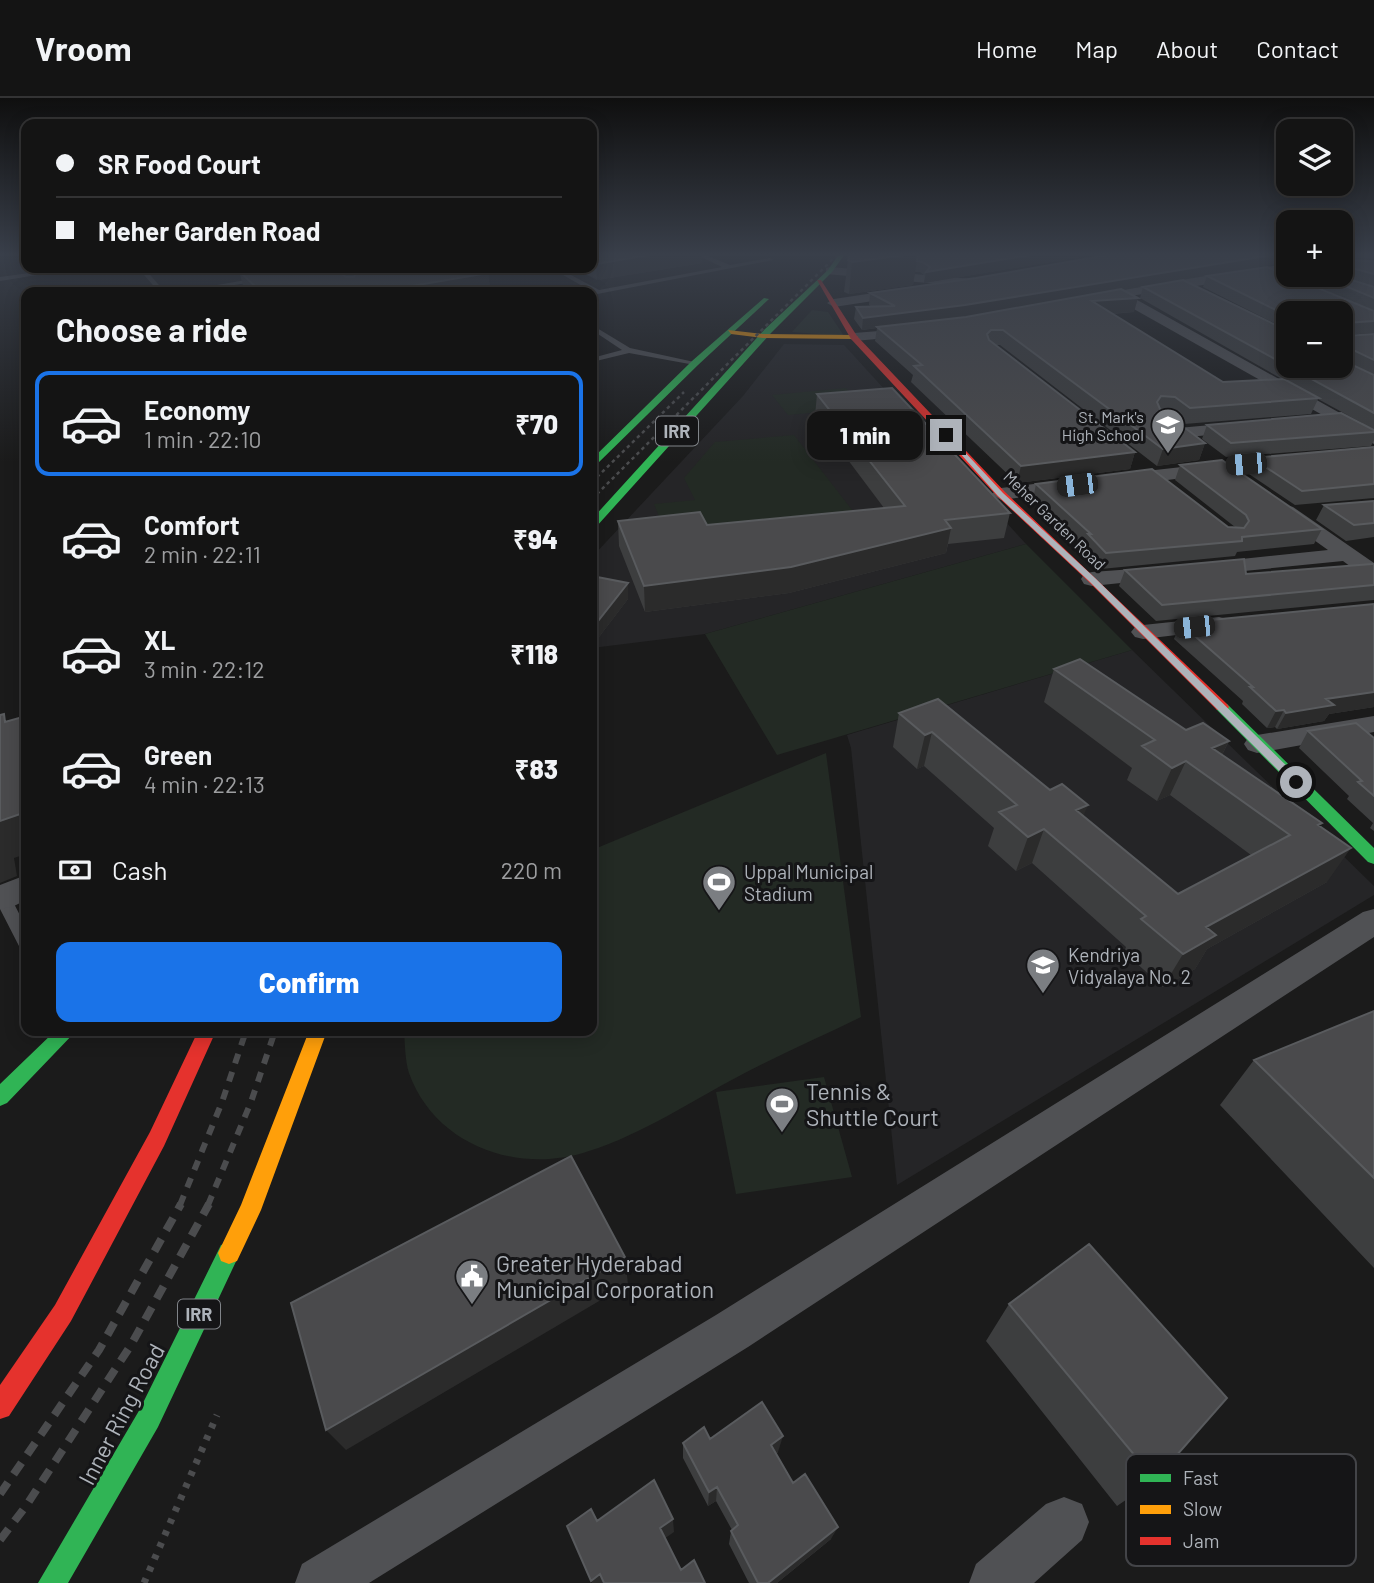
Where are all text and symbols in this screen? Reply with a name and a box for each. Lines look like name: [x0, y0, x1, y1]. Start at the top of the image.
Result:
text: Vroom: [35, 28, 132, 68]
text: Home: [976, 34, 1037, 63]
text: Map: [1075, 34, 1118, 63]
text: About: [1156, 34, 1218, 63]
text: Contact: [1256, 34, 1339, 63]
map controls: [1276, 119, 1353, 378]
button: layers: [1276, 119, 1353, 196]
text: SR Food Court: [98, 148, 261, 179]
button: +: [1276, 210, 1353, 287]
text: Meher Garden Road: [98, 215, 321, 246]
button: −: [1276, 301, 1353, 378]
text: Choose a ride: [56, 310, 248, 348]
icon: car: [60, 392, 123, 455]
text: Economy: [144, 394, 250, 425]
school or university icon: St. Mark's High School: [1149, 406, 1187, 455]
place label: St. Mark's High School: [1062, 407, 1144, 444]
text: ₹70: [515, 408, 558, 439]
callout: 1 min: [806, 410, 922, 460]
road number: IRR: [656, 416, 698, 446]
route end: [930, 419, 962, 451]
text: 1 min: [840, 421, 890, 449]
text: 1 min · 22:10: [144, 425, 261, 453]
car: [1225, 452, 1268, 476]
street label: Meher Garden Road: [1000, 467, 1110, 573]
car: [1055, 472, 1100, 498]
icon: car: [60, 507, 123, 570]
text: Comfort: [144, 509, 240, 540]
text: ₹94: [513, 523, 558, 554]
text: 2 min · 22:11: [144, 540, 261, 568]
car: [1173, 614, 1216, 640]
icon: car: [60, 622, 123, 685]
text: XL: [144, 624, 175, 655]
text: ₹118: [510, 638, 558, 669]
text: 3 min · 22:12: [144, 655, 265, 683]
icon: car: [60, 737, 123, 800]
text: Green: [144, 739, 212, 770]
text: ₹83: [515, 753, 558, 784]
route start: [1280, 766, 1312, 798]
text: 4 min · 22:13: [144, 770, 265, 798]
icon: cash: [56, 851, 94, 889]
text: Cash: [112, 854, 167, 885]
text: 220 m: [501, 856, 562, 884]
place label: Uppal Municipal Stadium: [744, 860, 873, 905]
sports icon: Uppal Municipal Stadium: [700, 863, 738, 912]
button: Confirm: [56, 942, 562, 1022]
place label: Kendriya Vidyalaya No. 2: [1068, 943, 1191, 988]
school or university icon: Kendriya Vidyalaya No. 2: [1024, 946, 1062, 995]
place label: Tennis & Shuttle Court: [806, 1077, 939, 1131]
sports icon: Tennis & Shuttle Court: [763, 1085, 801, 1134]
place label: Greater Hyderabad Municipal Corporation: [496, 1249, 714, 1303]
public building icon: Greater Hyderabad Municipal Corporation: [453, 1257, 491, 1306]
road number: IRR: [178, 1300, 220, 1329]
street label: Inner Ring Road: [72, 1339, 170, 1489]
legend: [1126, 1454, 1356, 1566]
text: Fast: [1183, 1466, 1219, 1489]
text: Slow: [1183, 1497, 1222, 1520]
text: Jam: [1183, 1529, 1219, 1552]

